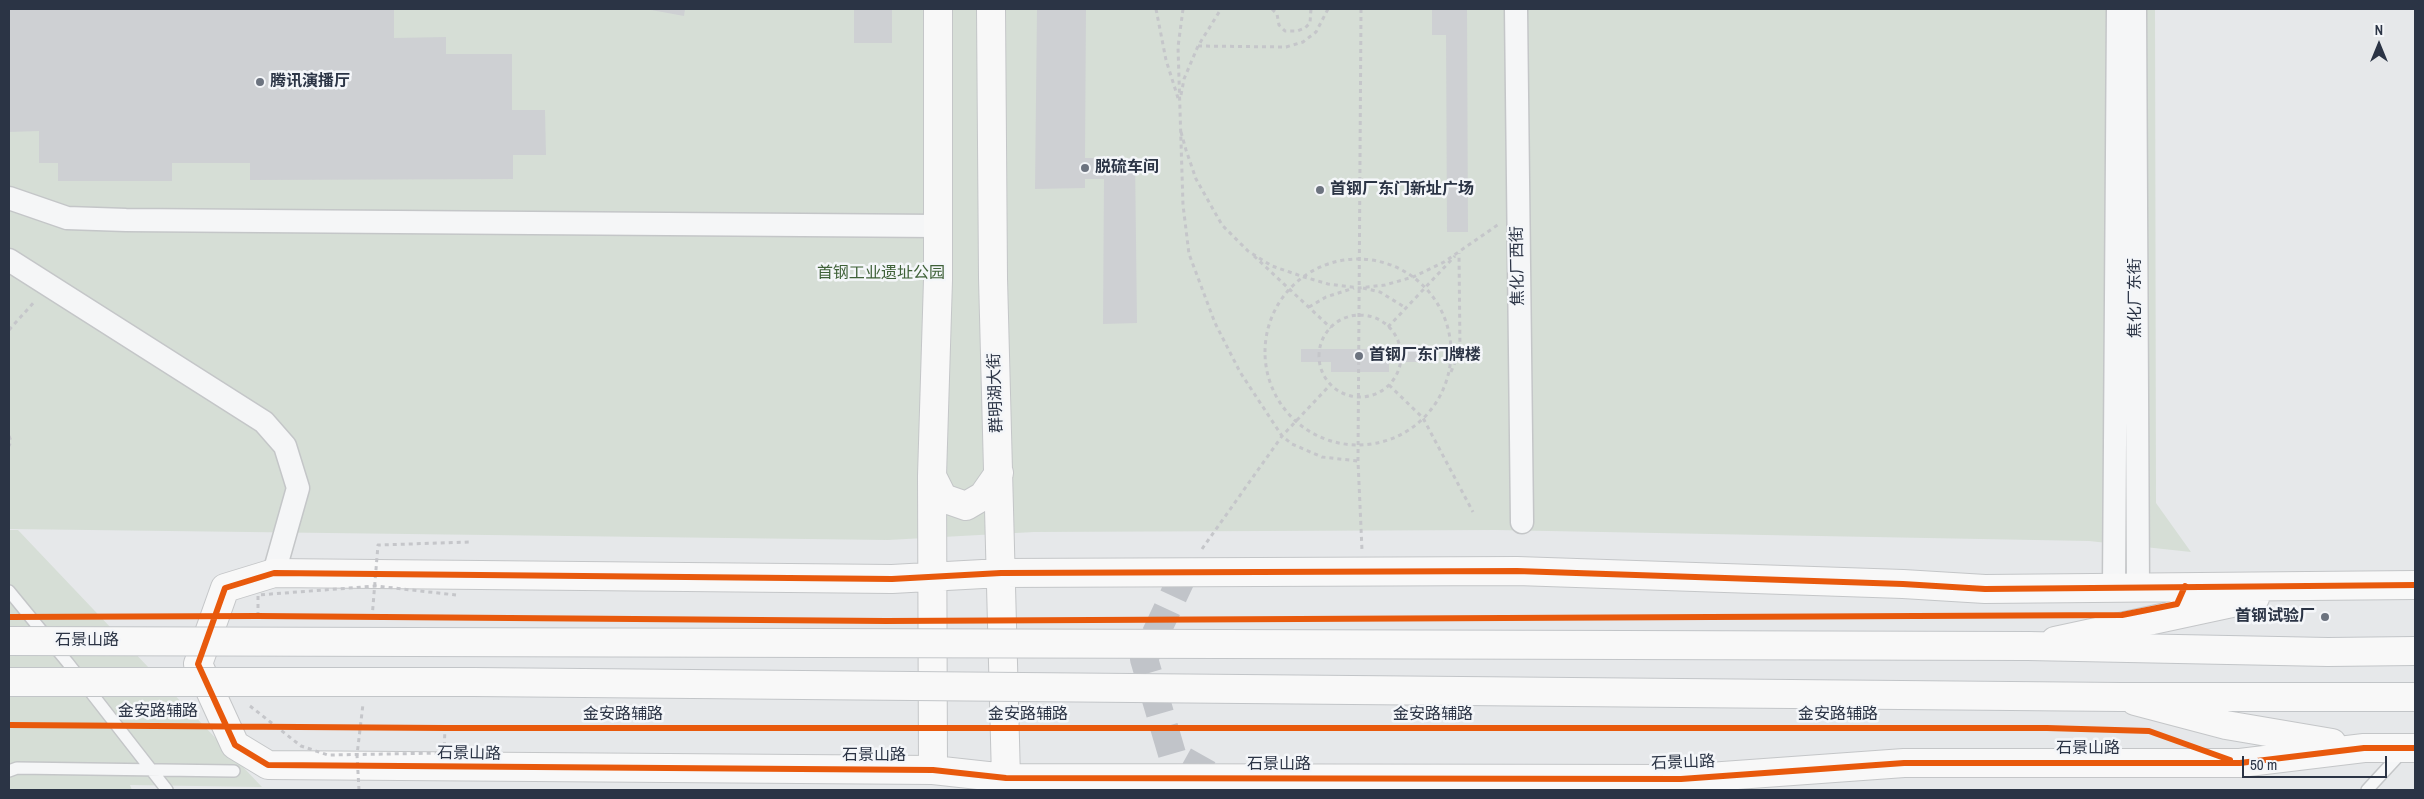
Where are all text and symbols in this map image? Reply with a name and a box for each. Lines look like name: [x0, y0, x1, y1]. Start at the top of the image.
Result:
north arrow: [2354, 20, 2404, 70]
text: N: [2375, 21, 2383, 39]
place label: 腾讯演播厅: [270, 72, 350, 92]
marker: 腾讯演播厅: [254, 76, 266, 88]
place label: 脱硫车间: [1095, 158, 1159, 178]
marker: 脱硫车间: [1079, 162, 1091, 174]
place label: 首钢厂东门新址广场: [1330, 180, 1474, 200]
marker: 首钢厂东门新址广场: [1314, 184, 1326, 196]
street label: 焦化厂西街: [1508, 226, 1528, 306]
street label: 焦化厂东街: [2126, 258, 2146, 338]
park label: 首钢工业遗址公园: [817, 264, 945, 284]
place label: 首钢厂东门牌楼: [1369, 346, 1481, 366]
marker: 首钢厂东门牌楼: [1353, 350, 1365, 362]
street label: 群明湖大街: [985, 353, 1007, 433]
place label: 首钢试验厂: [2235, 607, 2315, 627]
marker: 首钢试验厂: [2319, 611, 2331, 623]
street label: 石景山路: [55, 631, 119, 651]
street label: 金安路辅路: [118, 702, 198, 722]
street label: 金安路辅路: [583, 705, 663, 725]
street label: 金安路辅路: [988, 705, 1068, 725]
street label: 金安路辅路: [1393, 705, 1473, 725]
street label: 金安路辅路: [1798, 705, 1878, 725]
street label: 石景山路: [2056, 739, 2120, 759]
street label: 石景山路: [437, 744, 501, 764]
street label: 石景山路: [842, 746, 906, 766]
scale bar: [2244, 746, 2389, 778]
street label: 石景山路: [1651, 752, 1715, 774]
text: 50 m: [2250, 754, 2277, 775]
street label: 石景山路: [1247, 755, 1311, 775]

